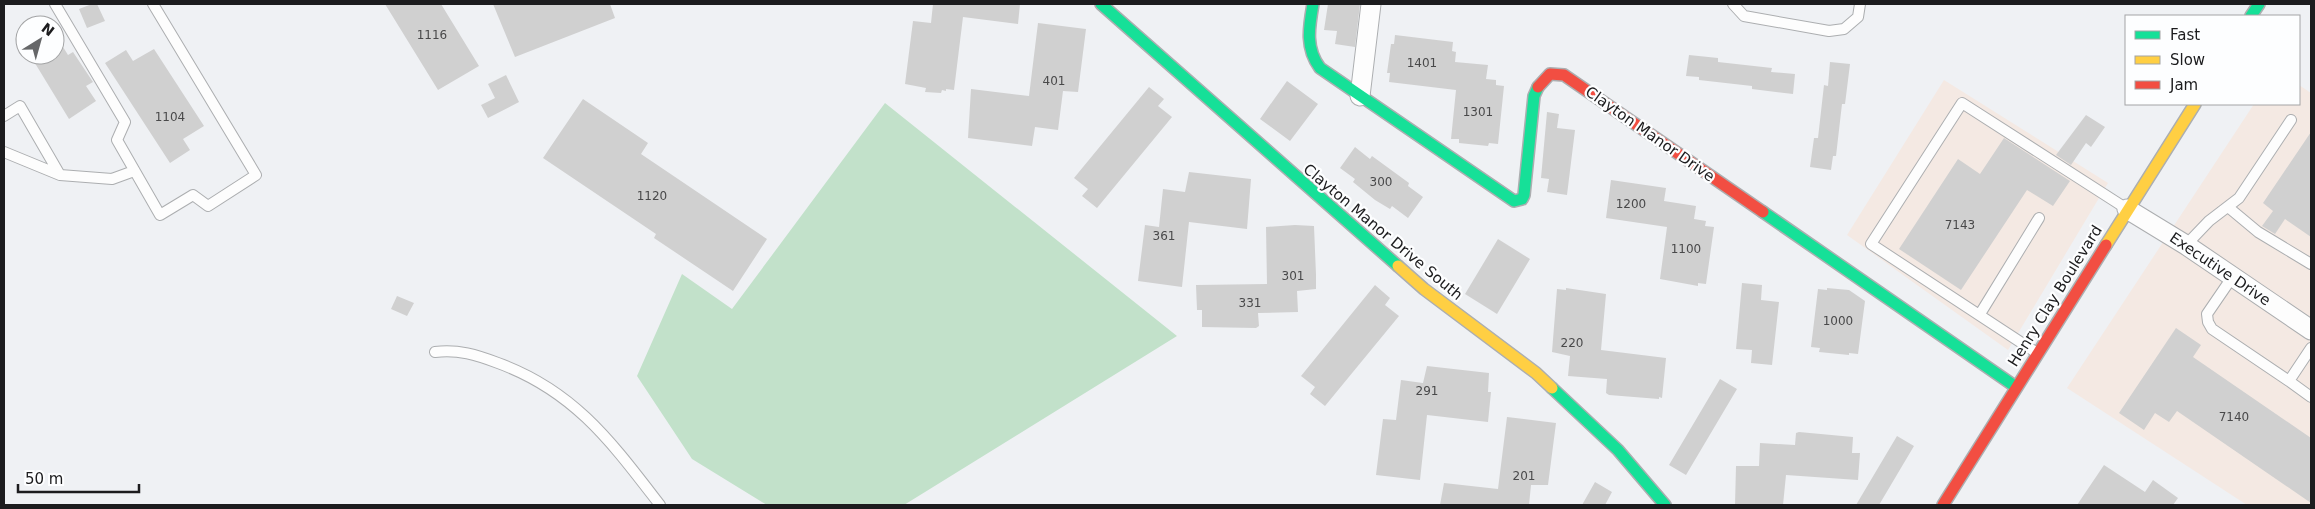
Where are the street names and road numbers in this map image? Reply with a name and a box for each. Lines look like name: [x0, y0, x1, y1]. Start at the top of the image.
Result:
street label: Clayton Manor Drive: [1582, 83, 1718, 185]
street label: Clayton Manor Drive South: [1300, 160, 1466, 304]
street label: Henry Clay Boulevard: [2004, 222, 2106, 370]
street label: Executive Drive: [2166, 229, 2274, 309]

